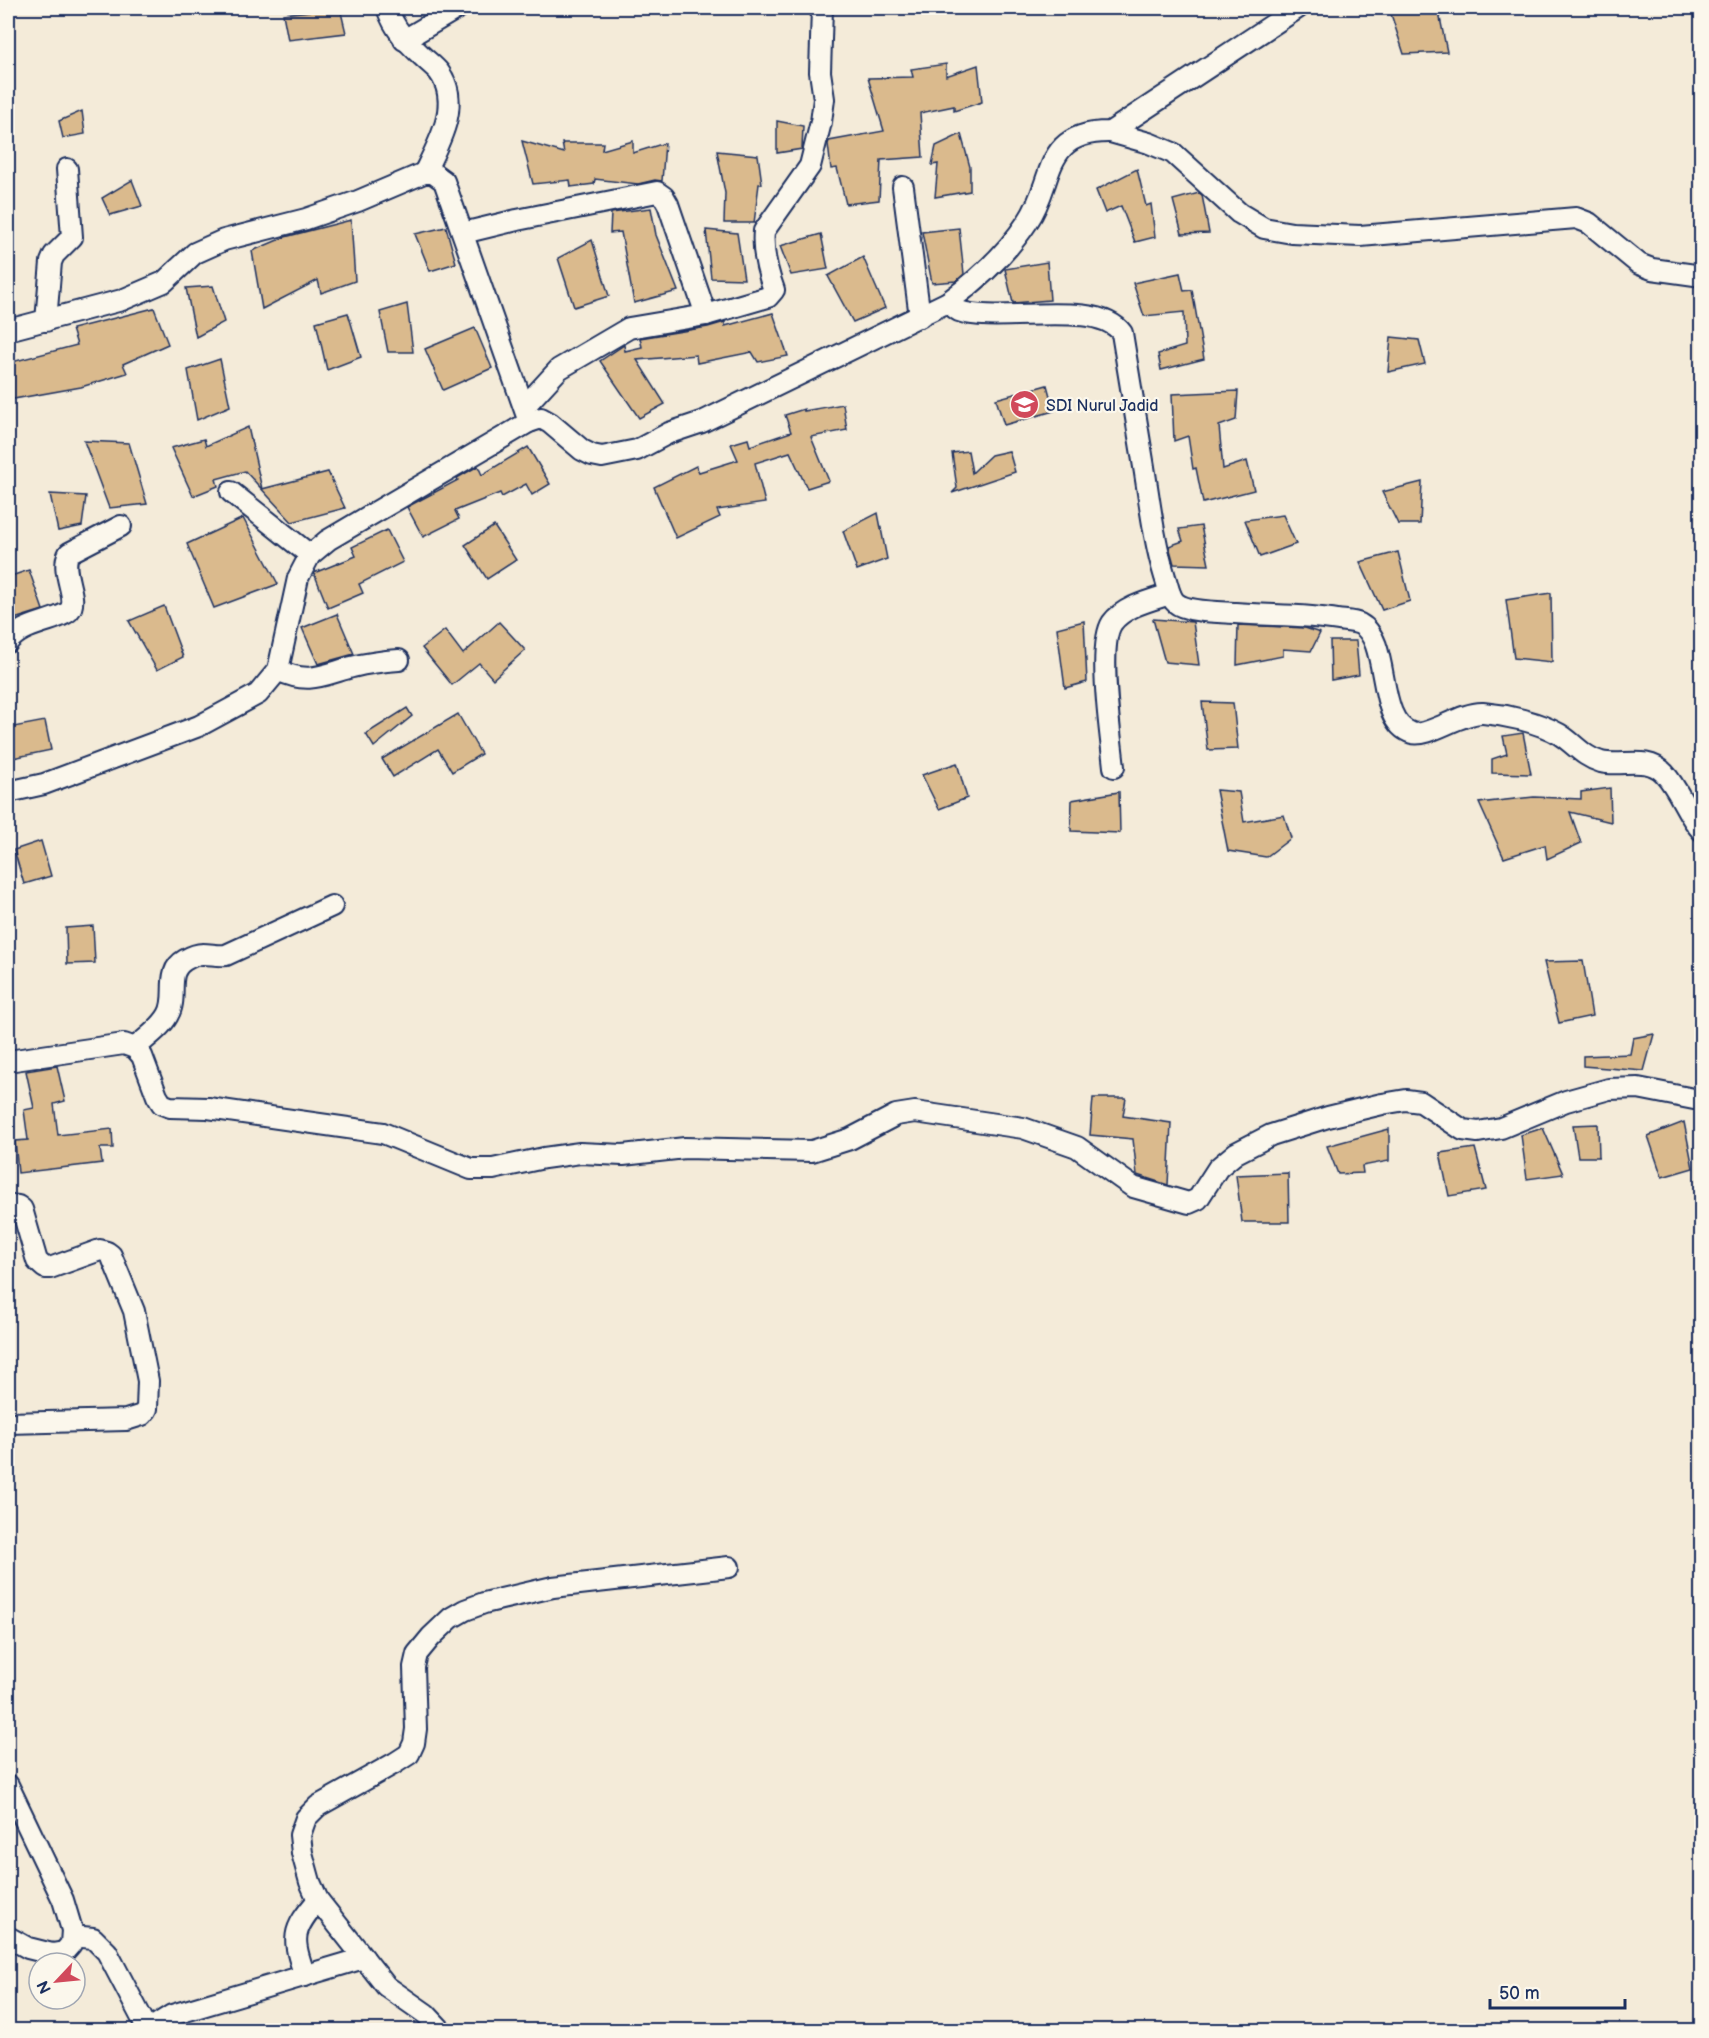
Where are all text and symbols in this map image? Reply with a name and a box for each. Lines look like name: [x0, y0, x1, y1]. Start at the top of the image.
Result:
school or university icon: SDI Nurul Jadid: [1009, 389, 1041, 421]
place label: SDI Nurul Jadid: [1046, 397, 1158, 416]
north arrow: [27, 1951, 87, 2011]
scale bar: [1490, 1972, 1625, 2010]
text: N: [34, 1977, 56, 1996]
text: 50 m: [1499, 1983, 1540, 2004]

